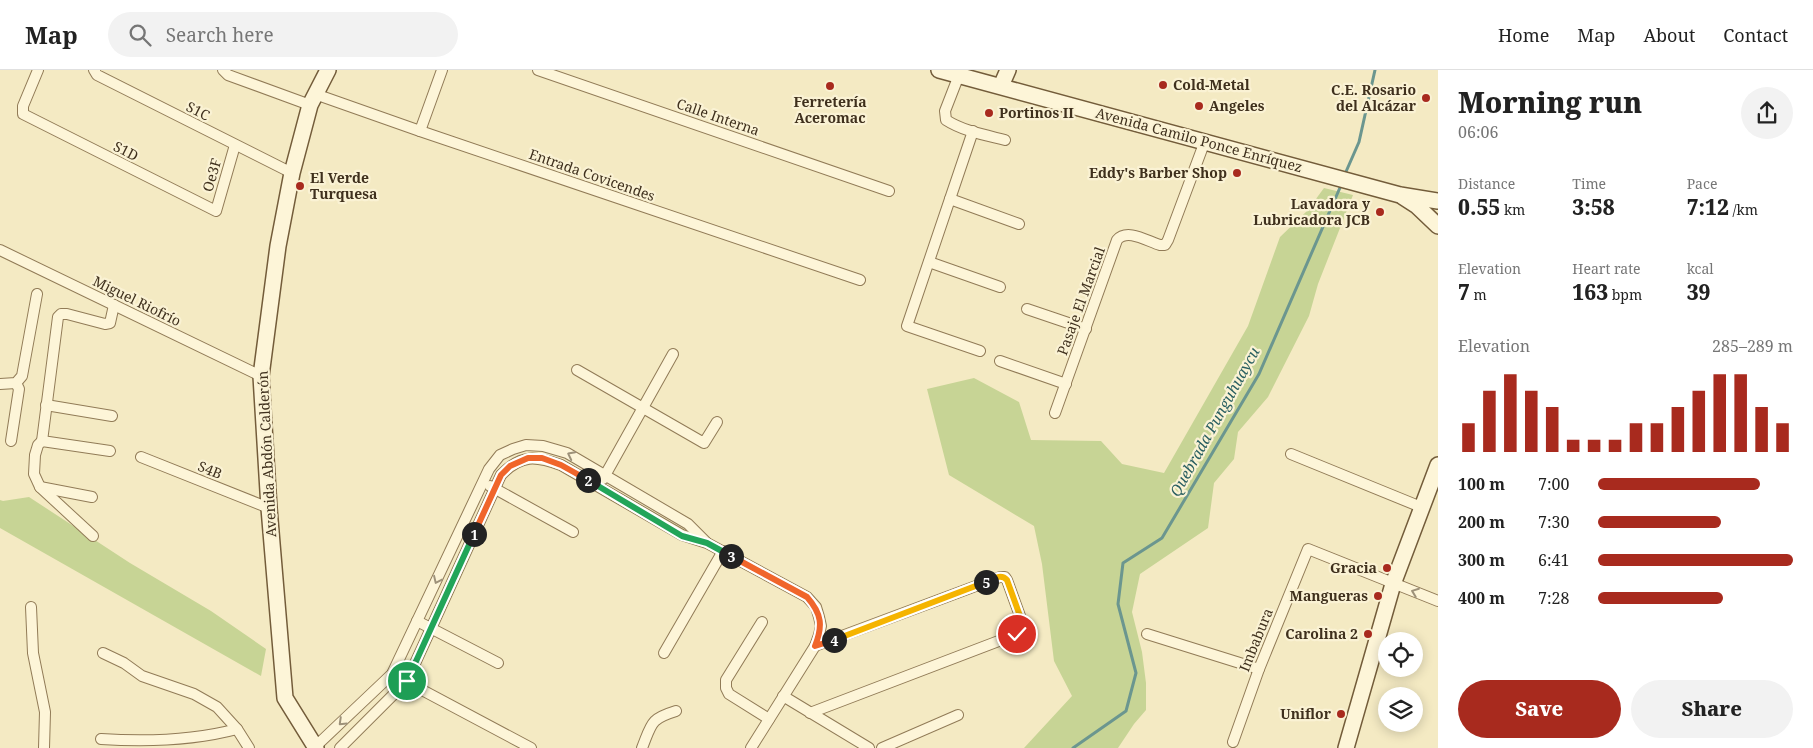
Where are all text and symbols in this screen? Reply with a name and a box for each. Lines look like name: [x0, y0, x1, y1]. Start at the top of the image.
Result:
search box: [108, 12, 458, 57]
text: Map: [25, 18, 78, 51]
icon: search: [126, 21, 154, 49]
text: Search here: [166, 22, 274, 48]
text: Home: [1498, 23, 1549, 47]
text: Map: [1577, 23, 1615, 47]
text: About: [1643, 23, 1695, 47]
text: Contact: [1723, 23, 1788, 47]
place label: Cold-Metal: [1173, 75, 1250, 94]
marker: Cold-Metal: [1157, 79, 1169, 91]
marker: Ferretería Aceromac: [824, 80, 836, 92]
place label: C.E. Rosario del Alcázar: [1331, 80, 1417, 115]
text: Morning run: [1458, 83, 1642, 121]
button: share: [1741, 87, 1793, 139]
place label: Ferretería Aceromac: [793, 92, 867, 127]
marker: C.E. Rosario del Alcázar: [1420, 92, 1432, 104]
street label: Calle Interna: [674, 93, 762, 140]
place label: Angeles: [1209, 96, 1265, 115]
street label: S1C: [183, 97, 214, 125]
marker: Angeles: [1193, 100, 1205, 112]
place label: Portinos II: [999, 103, 1074, 122]
street label: Avenida Camilo Ponce Enríquez: [1094, 103, 1304, 176]
marker: Portinos II: [983, 107, 995, 119]
text: 06:06: [1458, 121, 1498, 143]
street label: S1D: [110, 136, 142, 165]
street label: Entrada Covicendes: [527, 144, 658, 205]
street label: Oe3F: [198, 156, 225, 194]
place label: Eddy's Barber Shop: [1089, 163, 1227, 182]
marker: Eddy's Barber Shop: [1231, 167, 1243, 179]
place label: El Verde Turquesa: [310, 168, 377, 203]
text: Distance: [1458, 174, 1515, 193]
text: Time: [1572, 174, 1606, 193]
text: Pace: [1687, 174, 1717, 193]
marker: El Verde Turquesa: [294, 180, 306, 192]
text: 0.55: [1458, 193, 1500, 221]
text: 3:58: [1572, 193, 1615, 221]
text: 7:12: [1687, 193, 1729, 221]
place label: Lavadora y Lubricadora JCB: [1253, 194, 1371, 229]
text: km: [1500, 200, 1525, 219]
text: /km: [1729, 200, 1758, 219]
marker: Lavadora y Lubricadora JCB: [1374, 206, 1386, 218]
street label: Pasaje El Marcial: [1052, 244, 1109, 358]
text: Elevation: [1458, 259, 1521, 278]
text: Heart rate: [1572, 259, 1641, 278]
text: kcal: [1687, 259, 1714, 278]
street label: Miguel Riofrío: [90, 271, 184, 330]
text: 7: [1458, 278, 1470, 306]
text: 163: [1572, 278, 1608, 306]
text: 39: [1687, 278, 1710, 306]
text: m: [1470, 285, 1487, 304]
text: bpm: [1608, 285, 1642, 304]
text: Elevation: [1458, 335, 1530, 357]
text: 285–289 m: [1712, 335, 1793, 357]
water label: Quebrada Punguhuaycu: [1165, 343, 1264, 500]
street label: Avenida Abdón Calderón: [253, 370, 280, 538]
one-way arrow: [567, 451, 576, 462]
street label: S4B: [195, 456, 225, 483]
pin: 2: [576, 468, 600, 492]
text: 2: [585, 471, 592, 490]
text: 100 m: [1458, 473, 1505, 495]
text: 7:00: [1538, 473, 1569, 495]
text: 200 m: [1458, 511, 1505, 533]
text: 7:30: [1538, 511, 1569, 533]
pin: 1: [462, 522, 486, 546]
text: 1: [471, 525, 478, 544]
pin: 3: [718, 544, 744, 568]
text: 3: [728, 547, 735, 566]
text: 300 m: [1458, 549, 1505, 571]
text: 6:41: [1538, 549, 1569, 571]
place label: Gracia: [1330, 558, 1377, 577]
marker: Gracia: [1381, 562, 1393, 574]
pin: 5: [974, 570, 998, 594]
text: 5: [983, 573, 990, 592]
one-way arrow: [432, 575, 443, 584]
place label: Mangueras: [1290, 586, 1368, 605]
text: 400 m: [1458, 587, 1505, 609]
text: 7:28: [1538, 587, 1569, 609]
one-way arrow: [1412, 588, 1420, 598]
marker: Mangueras: [1372, 590, 1384, 602]
street label: Imbabura: [1234, 605, 1277, 674]
pin: [996, 613, 1038, 655]
icon: check: [1003, 620, 1031, 648]
place label: Carolina 2: [1285, 624, 1358, 643]
pin: 4: [822, 628, 846, 652]
marker: Carolina 2: [1362, 628, 1374, 640]
text: 4: [831, 631, 838, 650]
map controls: [1378, 632, 1423, 732]
button: locate: [1378, 632, 1423, 677]
pin: [386, 660, 428, 702]
icon: arrive: [393, 667, 421, 695]
button: Save: [1458, 680, 1621, 738]
button: Share: [1631, 680, 1793, 738]
button: layers: [1378, 687, 1423, 732]
place label: Uniflor: [1280, 704, 1332, 723]
marker: Uniflor: [1335, 708, 1347, 720]
one-way arrow: [339, 716, 348, 725]

